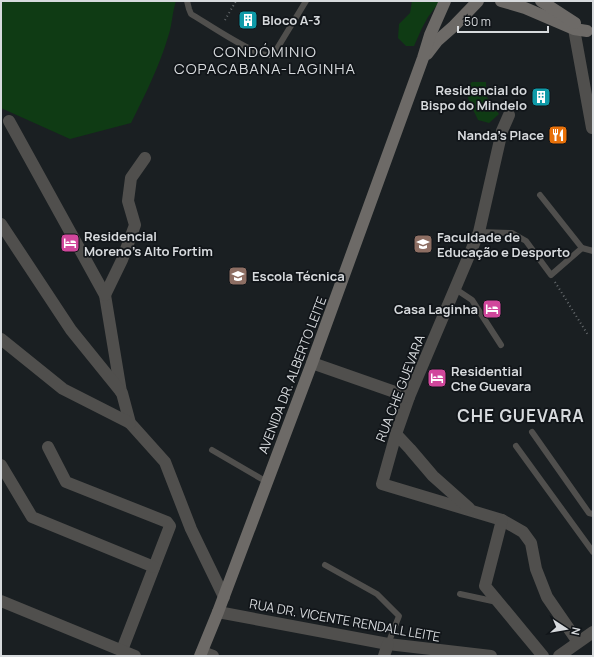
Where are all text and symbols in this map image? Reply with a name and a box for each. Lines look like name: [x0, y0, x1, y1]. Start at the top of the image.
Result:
scale bar: [458, 8, 548, 34]
building icon: Bloco A-3: [237, 9, 259, 31]
place label: Bloco A-3: [262, 11, 321, 29]
text: 50 m: [464, 13, 491, 30]
district label: CONDÓMINIO COPACABANA-LAGINHA: [174, 41, 356, 79]
place label: Residencial do Bispo do Mindelo: [421, 81, 527, 114]
building icon: Residencial do Bispo do Mindelo: [530, 86, 552, 108]
restaurant icon: Nanda’s Place: [547, 124, 569, 146]
place label: Nanda’s Place: [457, 126, 544, 144]
place label: Residencial Moreno's Alto Fortim: [84, 227, 213, 260]
place label: Faculdade de Educação e Desporto: [437, 228, 570, 261]
hotel icon: Residencial Moreno's Alto Fortim: [59, 232, 81, 254]
school or university icon: Faculdade de Educação e Desporto: [412, 233, 434, 255]
school or university icon: Escola Técnica: [227, 265, 249, 287]
place label: Escola Técnica: [252, 267, 345, 285]
street label: AVENIDA DR. ALBERTO LEITE: [254, 294, 330, 456]
hotel icon: Casa Laginha: [481, 298, 503, 320]
place label: Casa Laginha: [394, 300, 478, 318]
street label: RUA CHE GUEVARA: [371, 332, 429, 444]
place label: Residential Che Guevara: [451, 362, 531, 395]
hotel icon: Residential Che Guevara: [426, 367, 448, 389]
district label: CHE GUEVARA: [457, 404, 585, 427]
street label: RUA DR. VICENTE RENDALL LEITE: [248, 594, 442, 646]
north arrow: [546, 609, 586, 649]
text: N: [568, 626, 584, 637]

